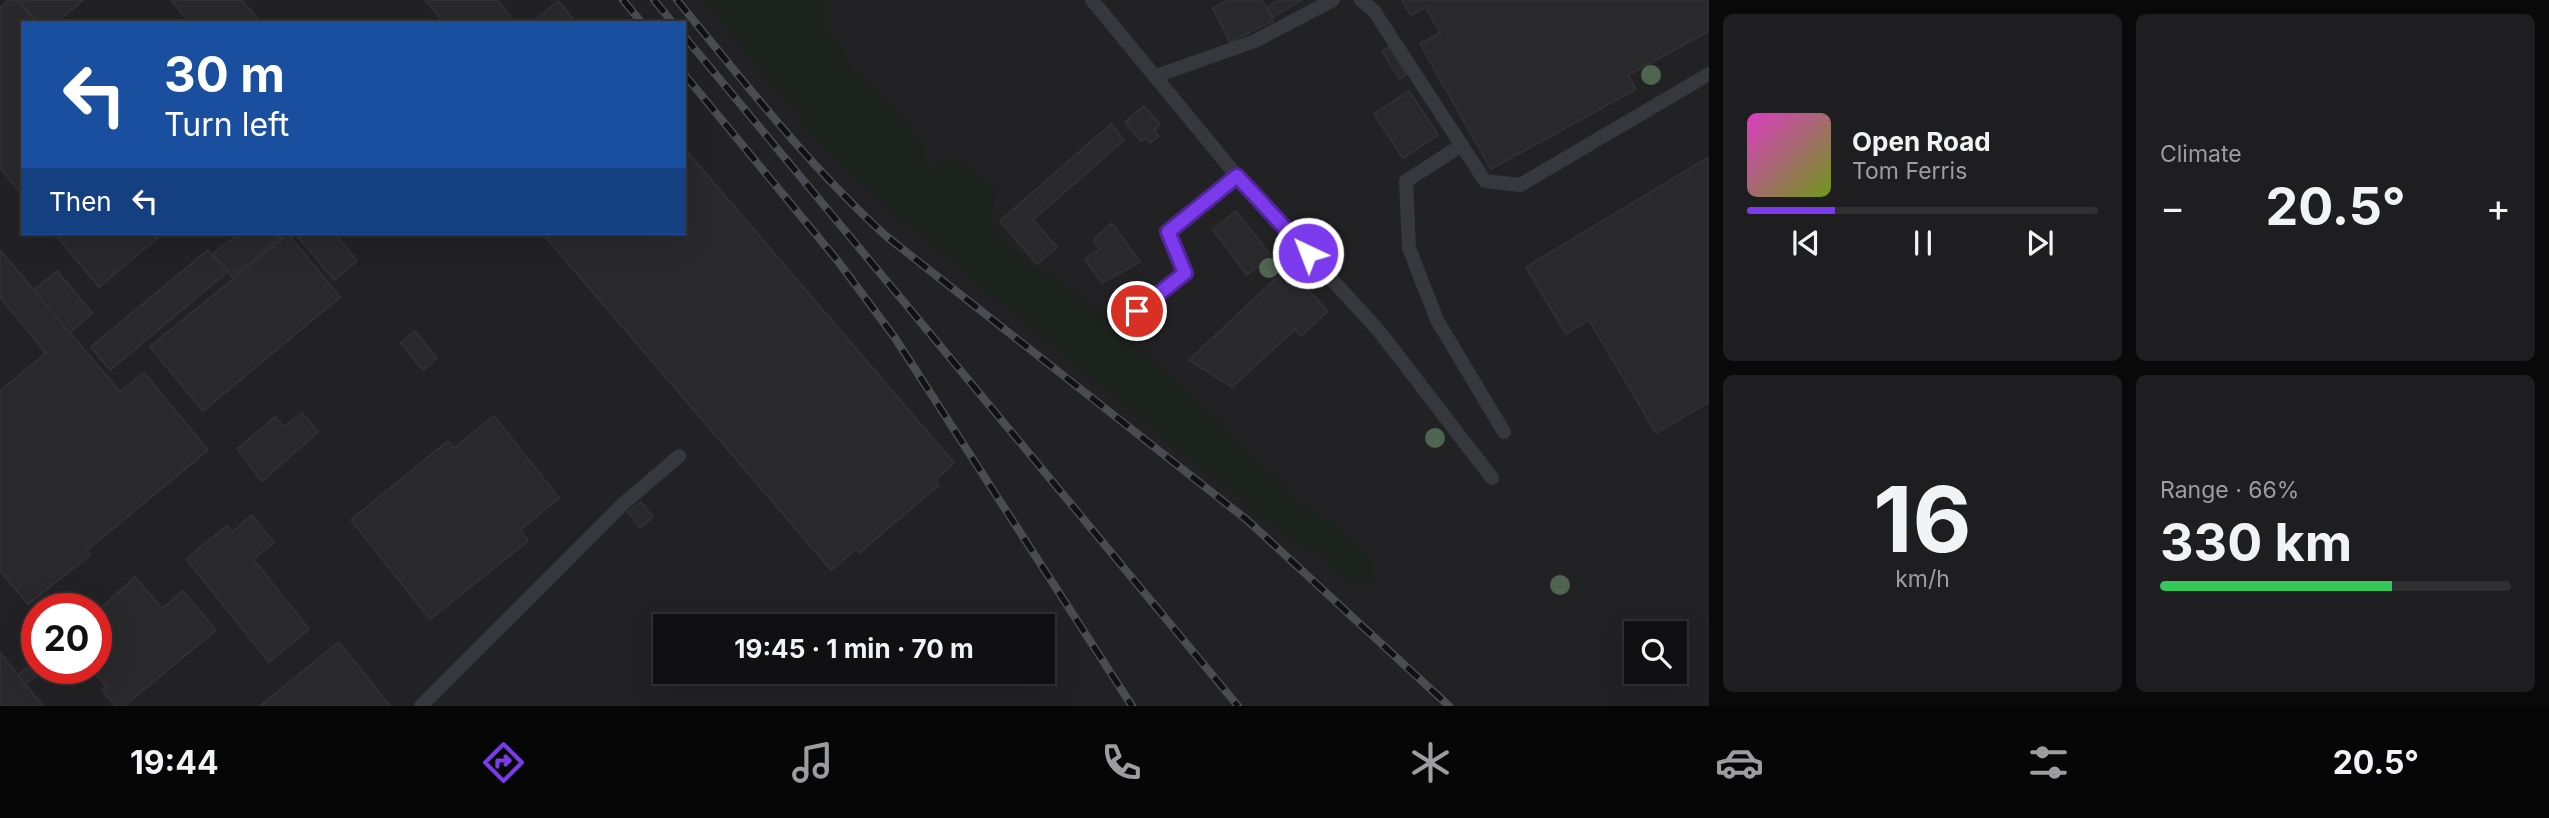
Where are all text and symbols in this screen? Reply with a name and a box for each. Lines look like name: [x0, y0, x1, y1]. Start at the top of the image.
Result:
text: 30 m: [164, 45, 285, 104]
icon: left: [49, 49, 140, 140]
text: Turn left: [164, 105, 289, 144]
text: Open Road: [1852, 126, 1991, 157]
text: Climate: [2160, 140, 2242, 168]
text: Tom Ferris: [1852, 157, 1967, 185]
text: 20.5°: [2265, 175, 2406, 238]
icon: left: [126, 182, 164, 220]
text: −: [2160, 184, 2185, 230]
text: +: [2486, 184, 2511, 230]
text: Then: [49, 186, 112, 217]
position arrow: [1271, 216, 1345, 290]
icon: previous: [1787, 224, 1825, 262]
icon: pause: [1904, 224, 1942, 262]
icon: next: [2021, 224, 2059, 262]
pin: [1107, 281, 1167, 341]
icon: arrive: [1118, 292, 1156, 330]
text: 16: [1873, 464, 1972, 574]
text: Range · 66%: [2160, 476, 2299, 504]
text: 330 km: [2160, 511, 2352, 574]
text: km/h: [1895, 565, 1950, 593]
speed limit sign: 20: [21, 593, 112, 684]
map controls: [1624, 621, 1687, 684]
button: search: [1624, 621, 1687, 684]
text: 19:45 · 1 min · 70 m: [734, 633, 974, 664]
icon: directions: [479, 738, 528, 787]
icon: music: [788, 738, 837, 787]
icon: phone: [1097, 738, 1146, 787]
icon: climate: [1406, 738, 1455, 787]
icon: car: [1715, 738, 1764, 787]
icon: filters: [2024, 738, 2073, 787]
text: 19:44: [130, 743, 219, 782]
text: 20.5°: [2333, 743, 2419, 782]

